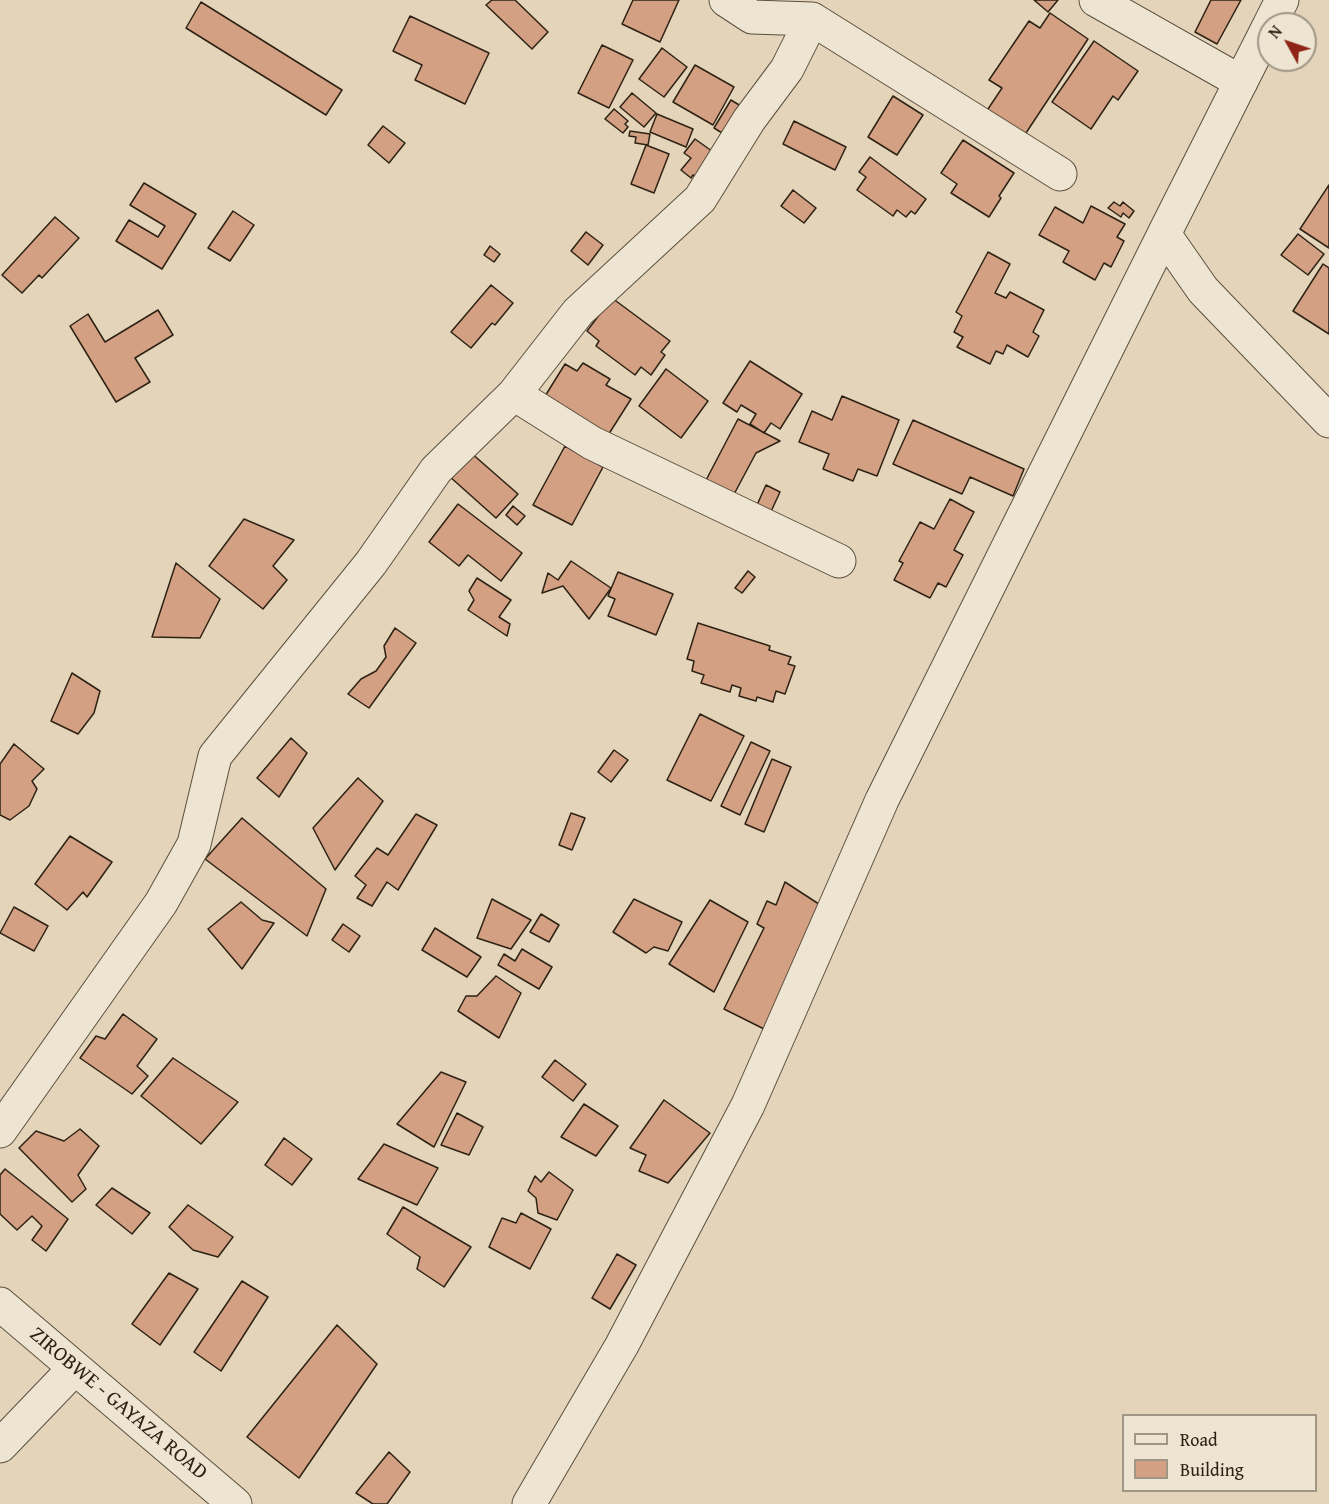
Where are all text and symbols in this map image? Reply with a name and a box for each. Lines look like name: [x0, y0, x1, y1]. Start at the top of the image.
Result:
north arrow: [1257, 12, 1317, 72]
text: N: [1262, 20, 1287, 44]
street label: ZIROBWE - GAYAZA ROAD: [24, 1322, 212, 1486]
legend: [1122, 1414, 1317, 1492]
text: Road: [1180, 1426, 1218, 1453]
text: Building: [1180, 1456, 1244, 1483]

